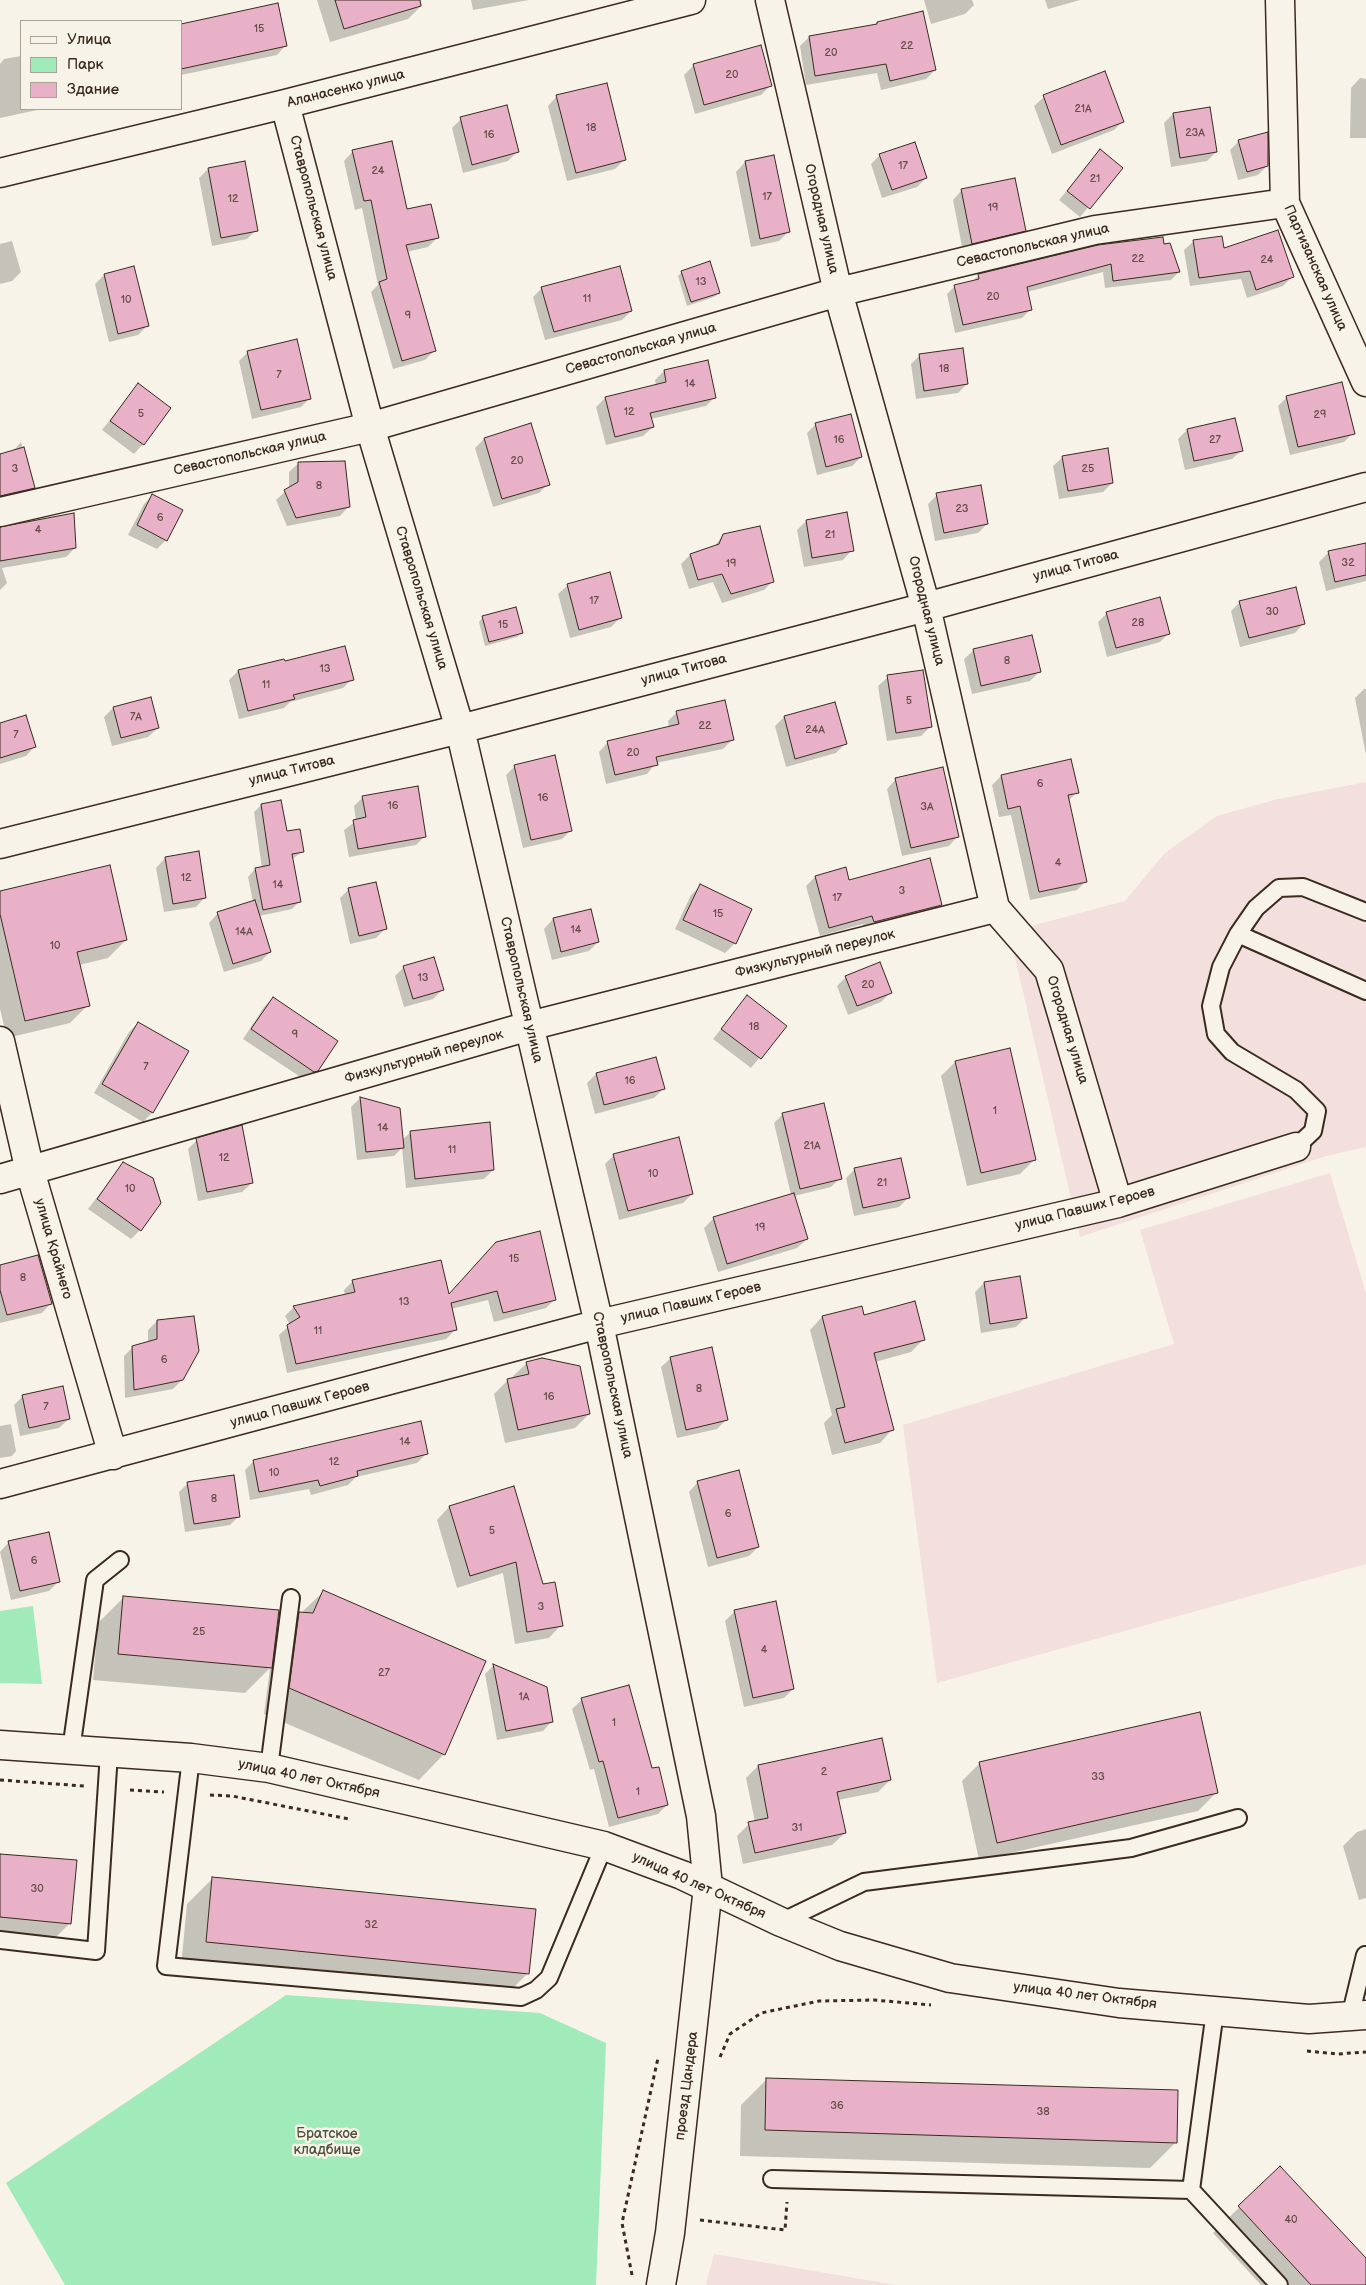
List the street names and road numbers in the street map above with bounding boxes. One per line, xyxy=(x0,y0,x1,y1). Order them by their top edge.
street label: Аланасенко улица xyxy=(285,66,407,112)
street label: Ставропольская улица xyxy=(286,134,340,282)
street label: Огородная улица xyxy=(800,162,842,276)
street label: Партизанская улица xyxy=(1280,202,1350,334)
street label: Севастопольская улица xyxy=(955,220,1111,272)
street label: Севастопольская улица xyxy=(564,319,718,379)
street label: Севастопольская улица xyxy=(172,428,328,480)
street label: Ставропольская улица xyxy=(391,524,451,672)
street label: улица Титова xyxy=(1032,547,1120,585)
street label: Огородная улица xyxy=(904,554,948,668)
street label: улица Титова xyxy=(640,651,728,689)
street label: улица Титова xyxy=(247,752,337,790)
street label: Ставропольская улица xyxy=(496,915,546,1065)
street label: Физкультурный переулок xyxy=(733,926,897,982)
street label: Огородная улица xyxy=(1043,974,1091,1086)
street label: Физкультурный переулок xyxy=(343,1026,505,1088)
street label: улица Павших Героев xyxy=(1014,1184,1156,1234)
street label: улица Крайнего xyxy=(31,1197,75,1301)
street label: улица Павших Героев xyxy=(619,1279,763,1327)
street label: Ставропольская улица xyxy=(588,1310,636,1460)
street label: улица Павших Героев xyxy=(229,1378,371,1432)
street label: улица 40 лет Октября xyxy=(237,1756,381,1802)
street label: улица 40 лет Октября xyxy=(630,1849,768,1923)
street label: улица 40 лет Октября xyxy=(1012,1979,1158,2013)
street label: проезд Цандера xyxy=(672,2031,702,2141)

